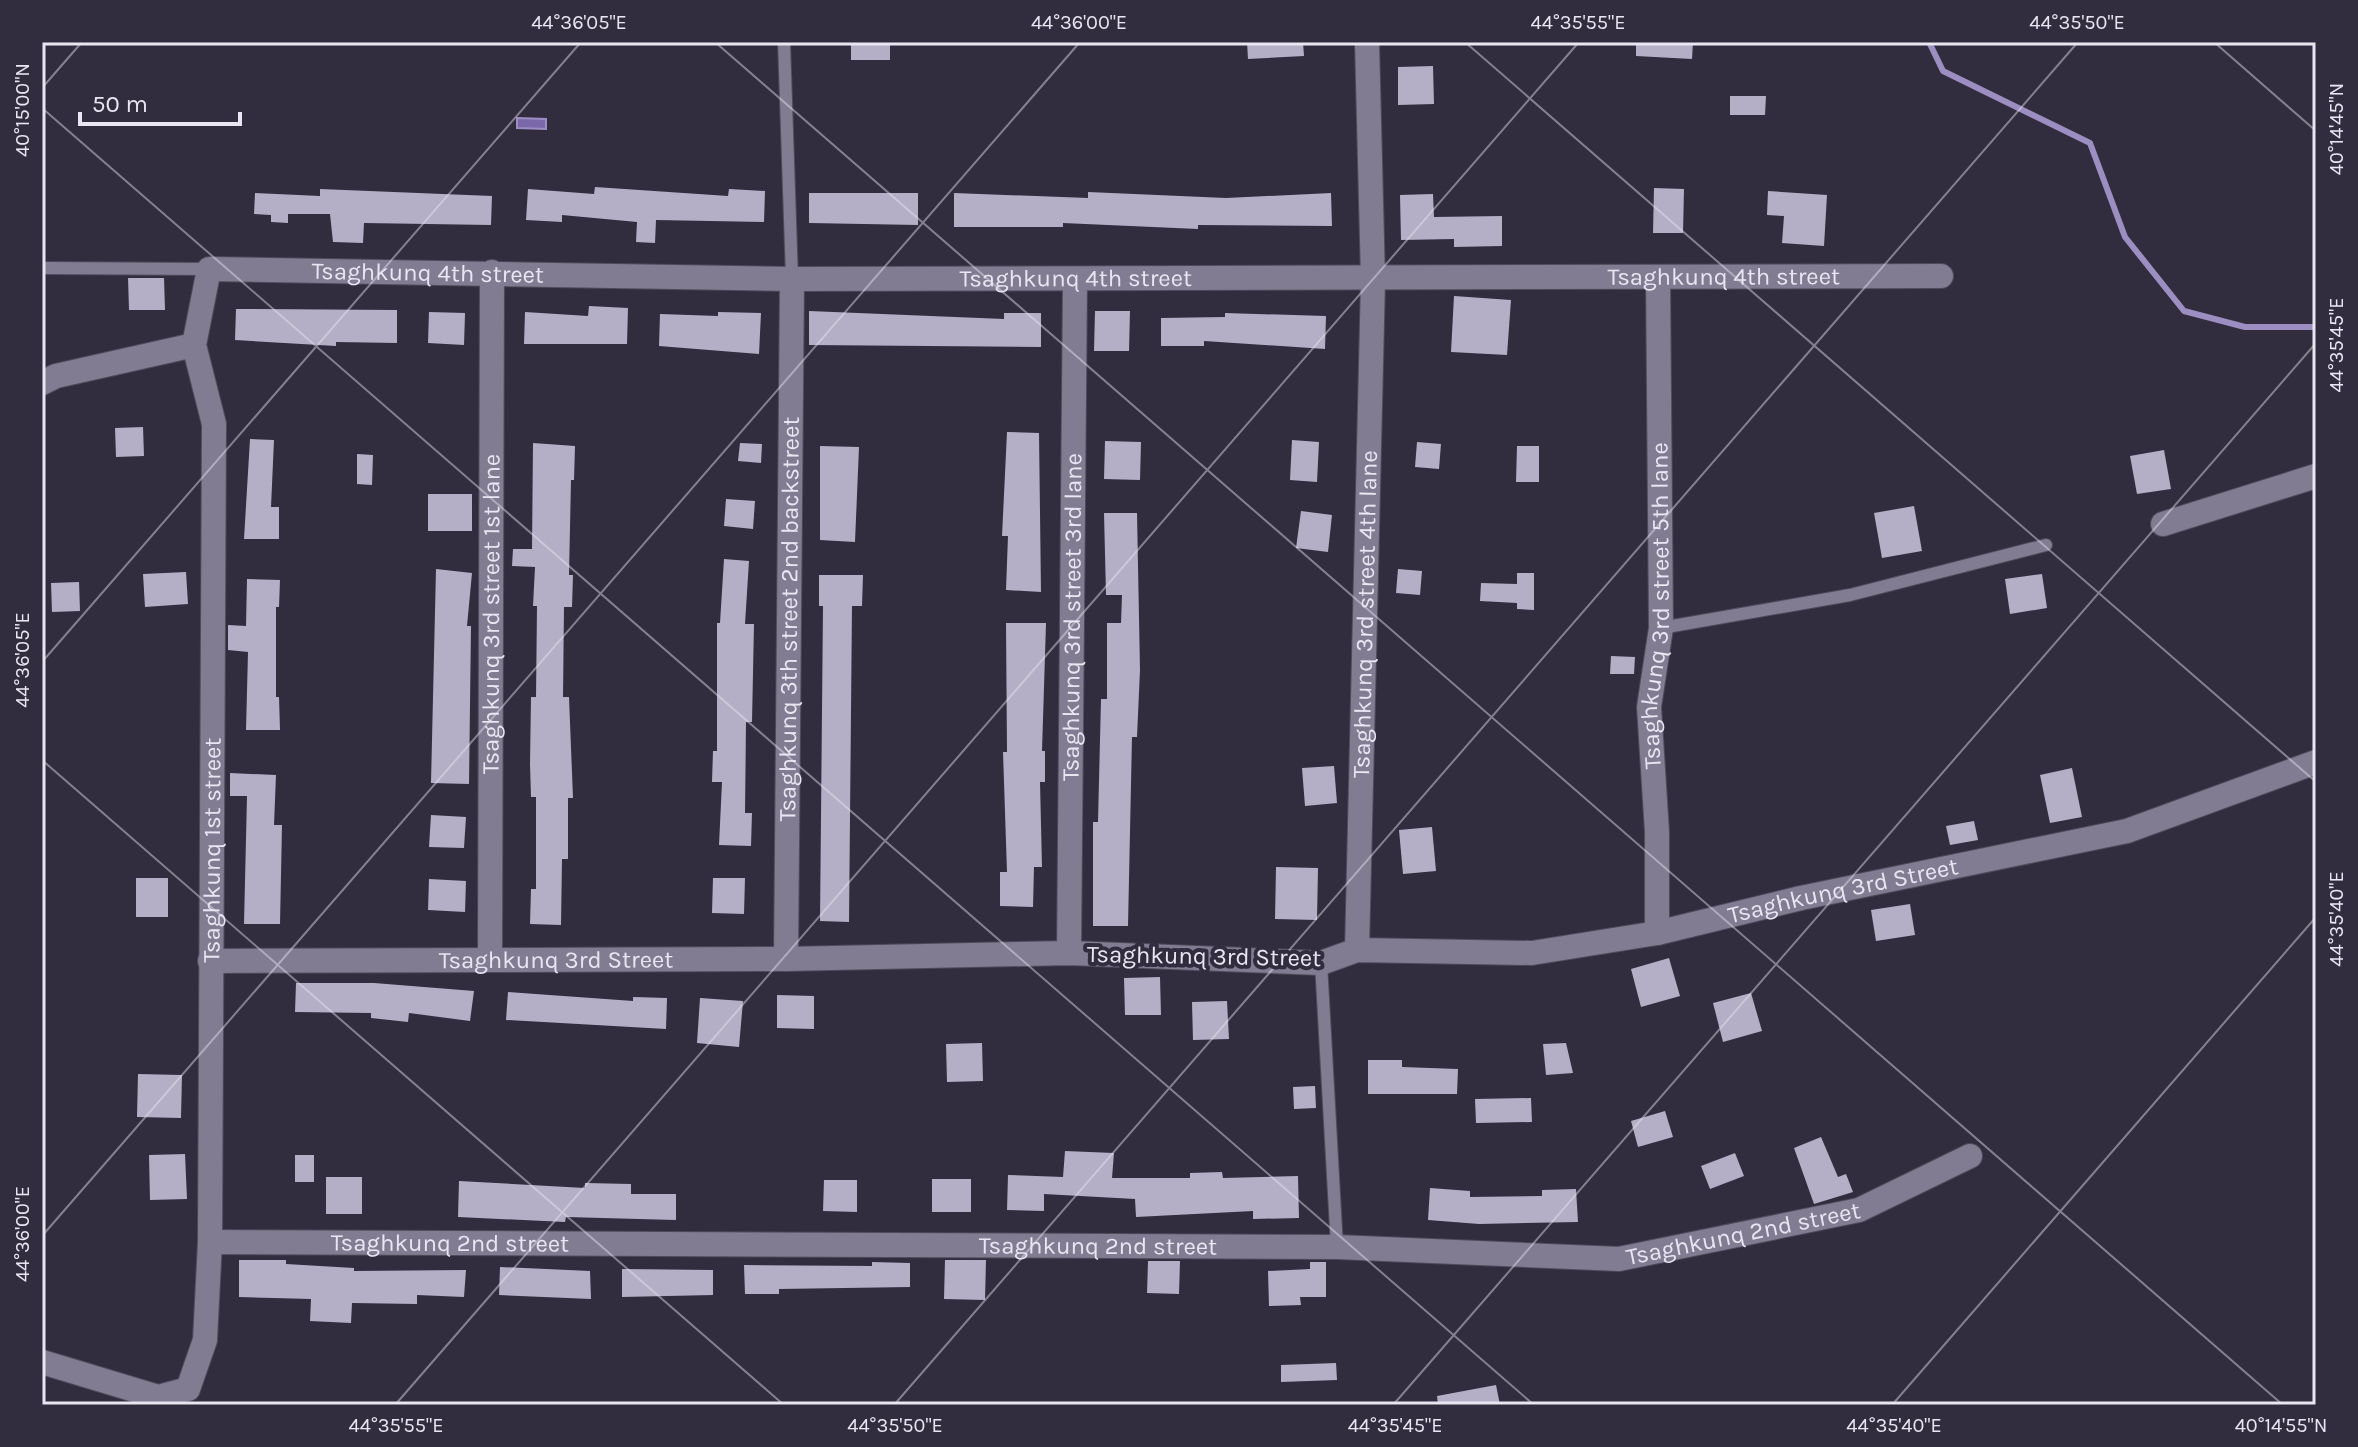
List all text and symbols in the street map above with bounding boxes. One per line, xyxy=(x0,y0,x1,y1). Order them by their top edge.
text: 44°36'05"E xyxy=(531,11,627,34)
text: 44°36'00"E xyxy=(1031,11,1127,34)
text: 44°35'55"E xyxy=(1531,11,1625,34)
text: 44°35'50"E xyxy=(2029,11,2125,34)
text: 40°15'00"N xyxy=(11,63,34,157)
scale bar xyxy=(80,76,240,126)
text: 40°14'45"N xyxy=(2325,83,2348,175)
text: 50 m xyxy=(92,90,148,118)
street label: Tsaghkunq 4th street xyxy=(311,257,544,289)
street label: Tsaghkunq 4th street xyxy=(1607,262,1840,291)
street label: Tsaghkunq 4th street xyxy=(959,264,1192,293)
text: 44°35'45"E xyxy=(2325,298,2348,392)
street label: Tsaghkunq 3th street 2nd backstreet xyxy=(773,417,805,822)
street label: Tsaghkunq 3rd street 5th lane xyxy=(1635,442,1675,770)
street label: Tsaghkunq 3rd street 4th lane xyxy=(1347,450,1383,778)
street label: Tsaghkunq 3rd street 3rd lane xyxy=(1057,453,1087,781)
street label: Tsaghkunq 3rd street 1st lane xyxy=(477,454,505,774)
text: 44°36'05"E xyxy=(11,612,34,708)
street label: Tsaghkunq 1st street xyxy=(197,738,226,963)
street label: Tsaghkunq 3rd Street xyxy=(1725,852,1960,929)
text: 44°35'40"E xyxy=(2325,871,2348,967)
street label: Tsaghkunq 3rd Street xyxy=(1087,940,1321,972)
street label: Tsaghkunq 3rd Street xyxy=(439,945,673,974)
text: 44°36'00"E xyxy=(11,1186,34,1282)
street label: Tsaghkunq 2nd street xyxy=(1624,1196,1863,1271)
street label: Tsaghkunq 2nd street xyxy=(331,1229,569,1258)
street label: Tsaghkunq 2nd street xyxy=(979,1231,1217,1260)
text: 44°35'55"E xyxy=(349,1414,443,1437)
text: 44°35'50"E xyxy=(847,1414,943,1437)
text: 44°35'45"E xyxy=(1348,1414,1442,1437)
text: 44°35'40"E xyxy=(1846,1414,1942,1437)
text: 40°14'55"N xyxy=(2235,1414,2327,1437)

